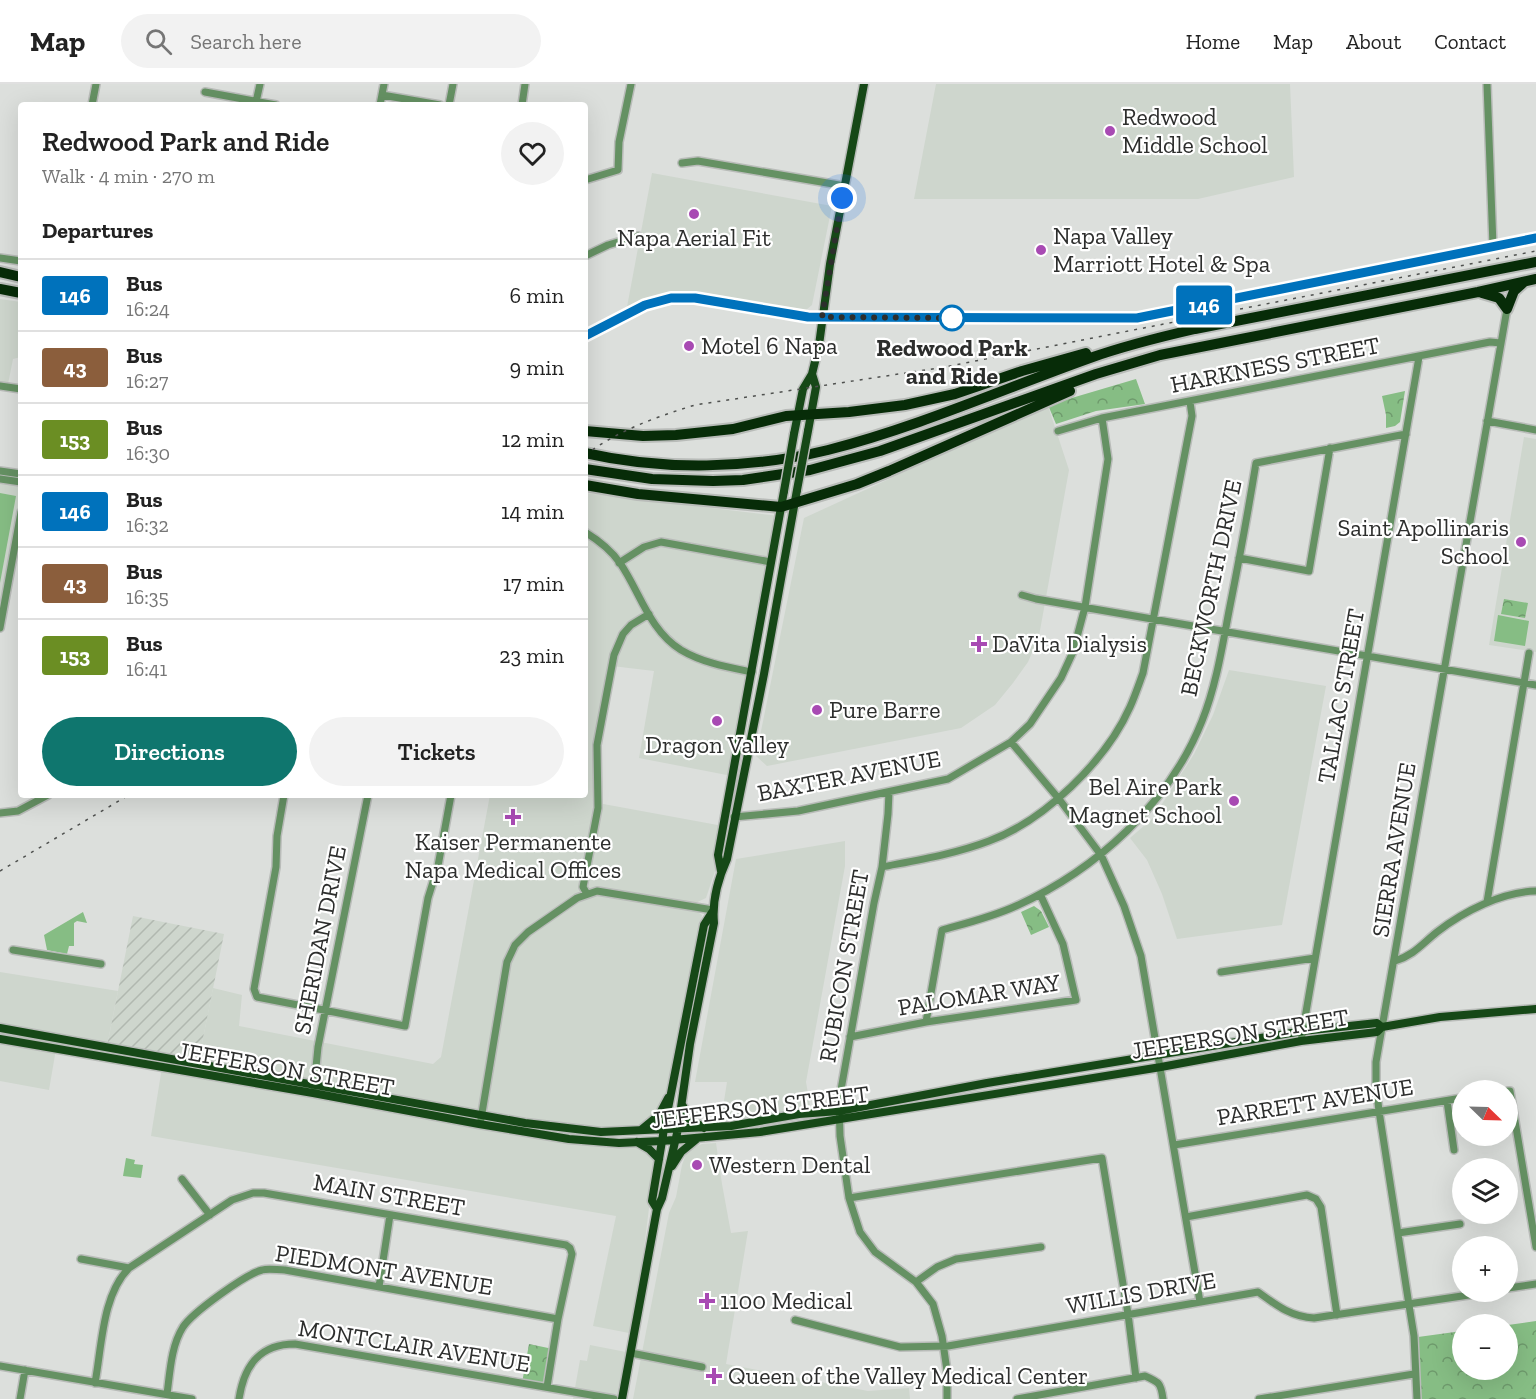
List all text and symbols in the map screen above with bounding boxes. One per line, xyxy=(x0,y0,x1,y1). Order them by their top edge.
search box xyxy=(121,14,541,68)
text: Map xyxy=(30,25,85,58)
icon: search xyxy=(142,25,175,58)
text: Search here xyxy=(190,28,302,55)
text: Home xyxy=(1186,29,1240,54)
text: Map xyxy=(1273,29,1313,54)
text: About xyxy=(1346,29,1401,54)
text: Contact xyxy=(1434,29,1506,54)
place label: Redwood Middle School xyxy=(1122,102,1268,159)
button: heart xyxy=(501,122,564,185)
marker: Redwood Middle School xyxy=(1103,124,1117,138)
text: Redwood Park and Ride xyxy=(42,125,329,158)
text: Walk · 4 min · 270 m xyxy=(42,164,215,188)
your location xyxy=(827,183,857,213)
marker: Napa Aerial Fit xyxy=(687,207,701,221)
text: Departures xyxy=(42,217,153,244)
place label: Napa Valley Marriott Hotel & Spa xyxy=(1053,221,1271,278)
place label: Napa Aerial Fit xyxy=(617,223,771,252)
marker: Napa Valley Marriott Hotel & Spa xyxy=(1034,243,1048,257)
text: Bus xyxy=(126,270,163,297)
text: 6 min xyxy=(510,282,564,309)
text: 146 xyxy=(59,283,91,308)
line badge: 146 xyxy=(1170,286,1238,324)
text: 146 xyxy=(1188,293,1220,318)
text: 16:24 xyxy=(126,297,170,321)
marker: Redwood Park and Ride xyxy=(939,305,965,331)
street label: HARKNESS STREET xyxy=(1168,330,1382,399)
place label: Motel 6 Napa xyxy=(701,331,838,360)
place label: Redwood Park and Ride xyxy=(876,333,1028,390)
marker: Motel 6 Napa xyxy=(682,339,696,353)
text: Bus xyxy=(126,342,163,369)
text: 9 min xyxy=(510,354,564,381)
text: 43 xyxy=(63,355,87,380)
text: 16:27 xyxy=(126,369,169,393)
text: Bus xyxy=(126,414,163,441)
text: 12 min xyxy=(501,426,564,453)
text: 153 xyxy=(60,427,90,452)
text: 16:30 xyxy=(126,441,170,465)
street label: BECKWORTH DRIVE xyxy=(1173,477,1248,699)
text: Bus xyxy=(126,486,163,513)
text: 14 min xyxy=(501,498,564,525)
text: 146 xyxy=(59,499,91,524)
text: 16:32 xyxy=(126,513,169,537)
place label: Saint Apollinaris School xyxy=(1337,513,1509,570)
marker: Saint Apollinaris School xyxy=(1514,535,1528,549)
text: Bus xyxy=(126,558,163,585)
text: 17 min xyxy=(503,570,564,597)
text: 43 xyxy=(63,571,87,596)
text: 16:35 xyxy=(126,585,169,609)
street label: TALLAC STREET xyxy=(1311,606,1370,785)
place label: DaVita Dialysis xyxy=(992,629,1147,658)
text: Bus xyxy=(126,630,163,657)
marker: DaVita Dialysis xyxy=(970,635,988,653)
text: 23 min xyxy=(499,642,564,669)
text: 153 xyxy=(60,643,90,668)
text: 16:41 xyxy=(126,657,167,681)
place label: Pure Barre xyxy=(829,695,941,724)
marker: Pure Barre xyxy=(810,703,824,717)
marker: Dragon Valley xyxy=(710,714,724,728)
button: Directions xyxy=(42,717,297,786)
button: Tickets xyxy=(309,717,564,786)
place label: Dragon Valley xyxy=(645,730,790,759)
street label: BAXTER AVENUE xyxy=(755,744,943,807)
street label: SIERRA AVENUE xyxy=(1365,761,1422,939)
place label: Bel Aire Park Magnet School xyxy=(1069,772,1223,829)
marker: Bel Aire Park Magnet School xyxy=(1227,794,1241,808)
marker: Kaiser Permanente Napa Medical Offices xyxy=(504,808,522,826)
place label: Kaiser Permanente Napa Medical Offices xyxy=(405,827,621,884)
street label: SHERIDAN DRIVE xyxy=(287,843,352,1037)
street label: RUBICON STREET xyxy=(812,867,875,1065)
street label: PALOMAR WAY xyxy=(896,967,1062,1022)
street label: JEFFERSON STREET xyxy=(1129,1002,1351,1065)
street label: JEFFERSON STREET xyxy=(175,1035,397,1102)
street label: PARRETT AVENUE xyxy=(1215,1072,1415,1131)
street label: JEFFERSON STREET xyxy=(649,1079,871,1134)
north arrow xyxy=(1452,1080,1518,1146)
map controls xyxy=(1452,1080,1518,1380)
place label: Western Dental xyxy=(709,1150,870,1179)
marker: Western Dental xyxy=(690,1158,704,1172)
button: layers xyxy=(1452,1158,1518,1224)
street label: MAIN STREET xyxy=(311,1167,467,1222)
button: + xyxy=(1452,1236,1518,1302)
street label: PIEDMONT AVENUE xyxy=(273,1238,495,1301)
street label: WILLIS DRIVE xyxy=(1064,1265,1218,1320)
place label: 1100 Medical xyxy=(720,1286,852,1315)
marker: 1100 Medical xyxy=(698,1292,716,1310)
street label: MONTCLAIR AVENUE xyxy=(296,1313,532,1378)
button: − xyxy=(1452,1314,1518,1380)
place label: Queen of the Valley Medical Center xyxy=(728,1361,1088,1390)
marker: Queen of the Valley Medical Center xyxy=(705,1367,723,1385)

